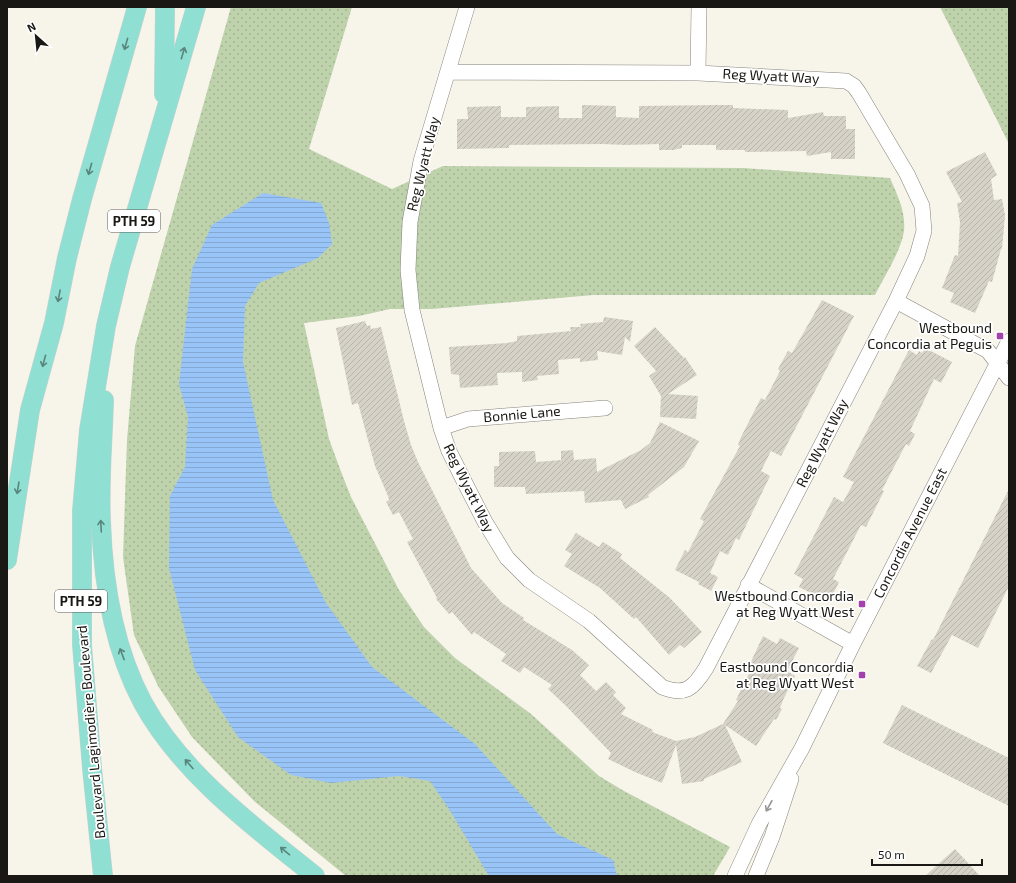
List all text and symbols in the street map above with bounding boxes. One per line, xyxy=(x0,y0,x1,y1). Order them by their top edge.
north arrow xyxy=(16,16,56,56)
text: N xyxy=(25,19,38,34)
one-way arrow xyxy=(122,38,129,51)
one-way arrow xyxy=(180,47,187,60)
street label: Reg Wyatt Way xyxy=(722,64,820,87)
street label: Reg Wyatt Way xyxy=(403,114,443,213)
one-way arrow xyxy=(86,163,94,176)
road number: PTH 59 xyxy=(108,210,160,232)
one-way arrow xyxy=(55,289,63,302)
place label: Westbound Concordia at Peguis xyxy=(867,319,992,352)
marker: Westbound Concordia at Peguis xyxy=(995,331,1005,341)
one-way arrow xyxy=(40,354,47,367)
street label: Reg Wyatt Way xyxy=(792,395,851,490)
street label: Bonnie Lane xyxy=(483,402,561,425)
street label: Reg Wyatt Way xyxy=(441,440,499,536)
street label: Concordia Avenue East xyxy=(869,465,950,601)
one-way arrow xyxy=(14,481,22,494)
one-way arrow xyxy=(97,520,104,533)
place label: Westbound Concordia at Reg Wyatt West xyxy=(714,587,854,620)
road number: PTH 59 xyxy=(55,590,107,612)
marker: Westbound Concordia at Reg Wyatt West xyxy=(857,599,867,609)
street label: Boulevard Lagimodière Boulevard xyxy=(73,625,108,839)
one-way arrow xyxy=(118,648,126,660)
place label: Eastbound Concordia at Reg Wyatt West xyxy=(719,658,854,691)
marker: Eastbound Concordia at Reg Wyatt West xyxy=(857,670,867,680)
one-way arrow xyxy=(184,759,193,769)
one-way arrow xyxy=(764,800,772,812)
scale bar xyxy=(872,841,982,867)
one-way arrow xyxy=(279,847,290,856)
text: 50 m xyxy=(878,847,905,861)

